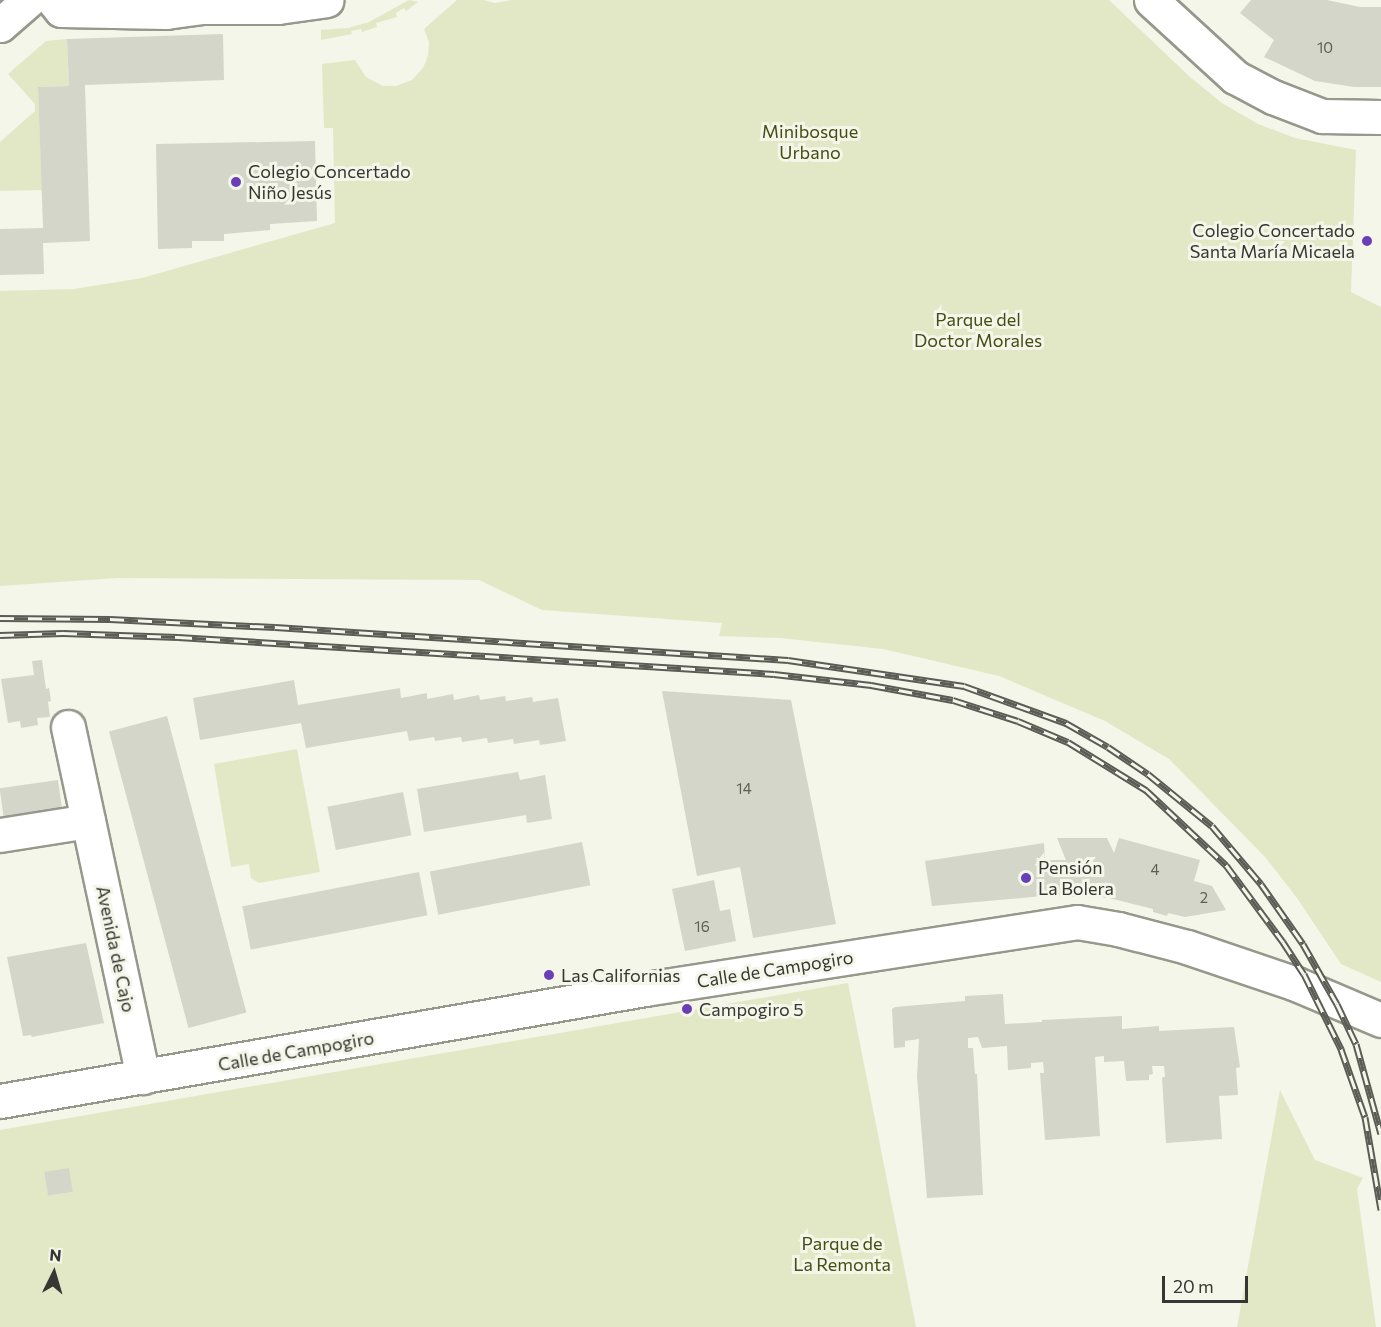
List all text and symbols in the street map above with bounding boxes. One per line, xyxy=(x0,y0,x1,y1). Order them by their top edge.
house number: 10 xyxy=(1317,39,1333,57)
park label: Minibosque Urbano xyxy=(762,121,858,164)
place label: Colegio Concertado Niño Jesús xyxy=(248,161,411,204)
marker: Colegio Concertado Niño Jesús xyxy=(229,175,243,189)
place label: Colegio Concertado Santa María Micaela xyxy=(1190,220,1355,262)
marker: Colegio Concertado Santa María Micaela xyxy=(1360,234,1374,248)
park label: Parque del Doctor Morales xyxy=(914,309,1042,352)
house number: 14 xyxy=(736,780,752,798)
place label: Pensión La Bolera xyxy=(1038,857,1114,900)
house number: 4 xyxy=(1151,861,1159,879)
marker: Pensión La Bolera xyxy=(1019,871,1033,885)
street label: Avenida de Cajo xyxy=(92,884,140,1014)
house number: 2 xyxy=(1200,889,1208,907)
house number: 16 xyxy=(694,918,710,936)
street label: Calle de Campogiro xyxy=(695,946,855,992)
place label: Las Californias xyxy=(561,964,680,986)
marker: Las Californias xyxy=(542,968,556,982)
place label: Campogiro 5 xyxy=(699,998,804,1020)
marker: Campogiro 5 xyxy=(680,1002,694,1016)
street label: Calle de Campogiro xyxy=(216,1027,376,1075)
park label: Parque de La Remonta xyxy=(793,1233,891,1276)
north arrow xyxy=(24,1243,84,1303)
text: N xyxy=(49,1245,62,1265)
scale bar xyxy=(1165,1264,1250,1302)
text: 20 m xyxy=(1173,1275,1214,1297)

